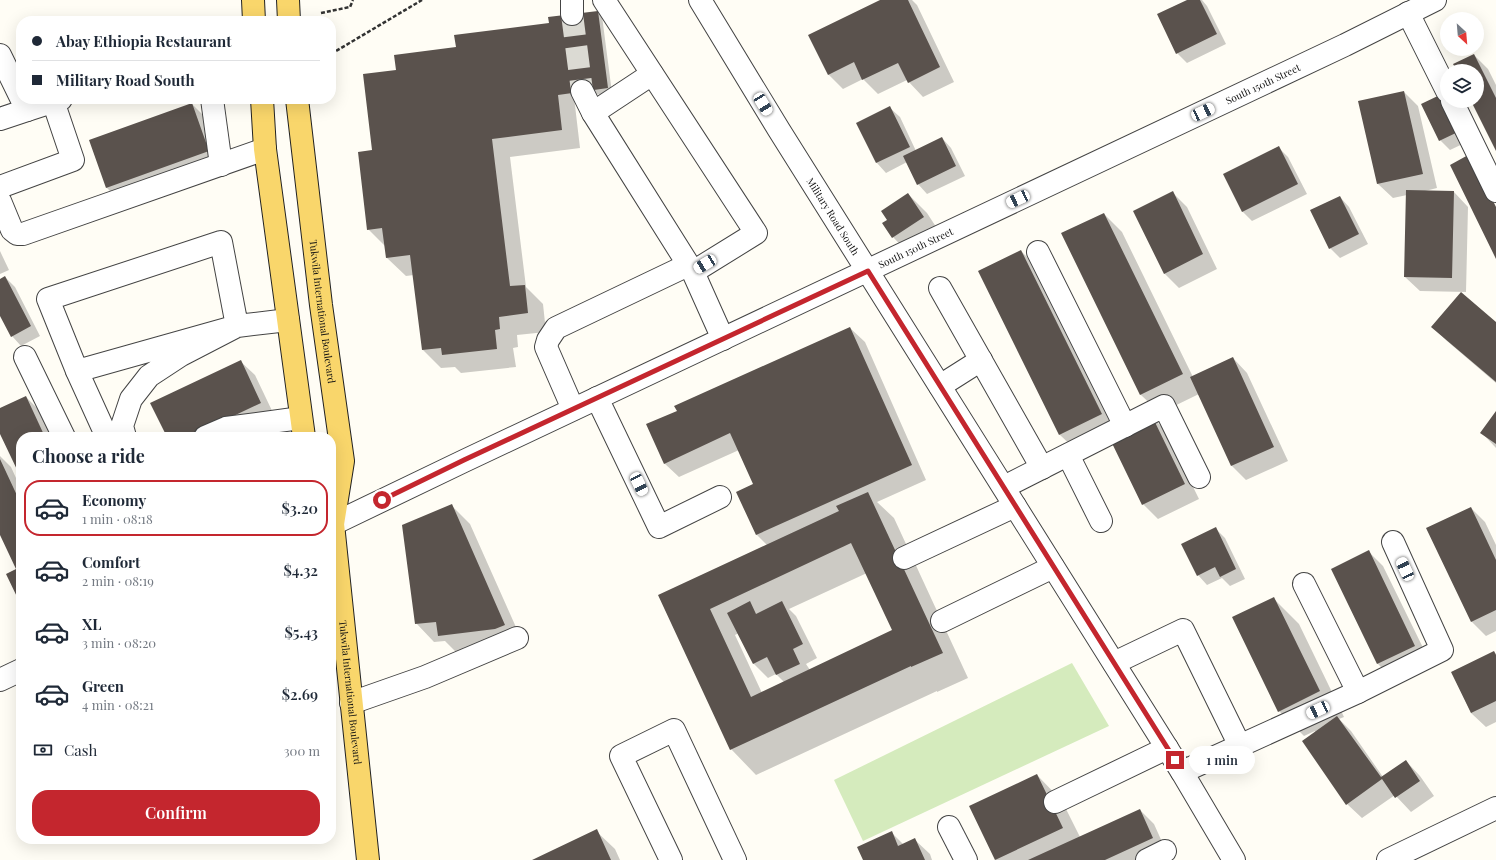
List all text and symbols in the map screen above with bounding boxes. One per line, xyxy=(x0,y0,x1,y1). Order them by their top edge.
north arrow xyxy=(1440,12,1484,56)
map controls xyxy=(1440,12,1484,108)
text: Abay Ethiopia Restaurant xyxy=(56,31,232,51)
street label: South 150th Street xyxy=(1223,60,1303,107)
button: layers xyxy=(1440,64,1484,108)
text: Military Road South xyxy=(56,70,195,90)
car xyxy=(752,91,774,117)
car xyxy=(1190,101,1216,123)
street label: Military Road South xyxy=(804,175,863,258)
car xyxy=(1005,188,1031,210)
street label: South 150th Street xyxy=(876,224,956,271)
street label: Tukwila International Boulevard xyxy=(306,239,339,384)
car xyxy=(692,253,718,275)
text: Choose a ride xyxy=(32,444,145,468)
car xyxy=(628,471,650,497)
icon: car xyxy=(34,490,70,526)
text: Economy xyxy=(82,490,146,510)
route start xyxy=(373,491,391,509)
text: $3.20 xyxy=(282,498,318,518)
text: 1 min · 08:18 xyxy=(82,510,153,527)
icon: car xyxy=(34,552,70,588)
text: Comfort xyxy=(82,552,140,572)
car xyxy=(1394,556,1416,582)
text: $4.32 xyxy=(284,560,318,580)
text: 2 min · 08:19 xyxy=(82,572,154,589)
icon: car xyxy=(34,614,70,650)
text: XL xyxy=(82,614,102,634)
street label: Tukwila International Boulevard xyxy=(336,620,365,765)
text: $5.43 xyxy=(284,622,318,642)
text: 3 min · 08:20 xyxy=(82,634,156,651)
icon: car xyxy=(34,676,70,712)
text: Green xyxy=(82,676,124,696)
text: $2.69 xyxy=(282,684,318,704)
text: 4 min · 08:21 xyxy=(82,696,154,713)
car xyxy=(1305,699,1331,721)
icon: cash xyxy=(32,739,54,761)
text: Cash xyxy=(64,740,97,760)
text: 300 m xyxy=(284,742,320,759)
callout: 1 min xyxy=(1189,746,1255,774)
route end xyxy=(1166,751,1184,769)
text: 1 min xyxy=(1206,751,1238,768)
button: Confirm xyxy=(32,790,320,836)

